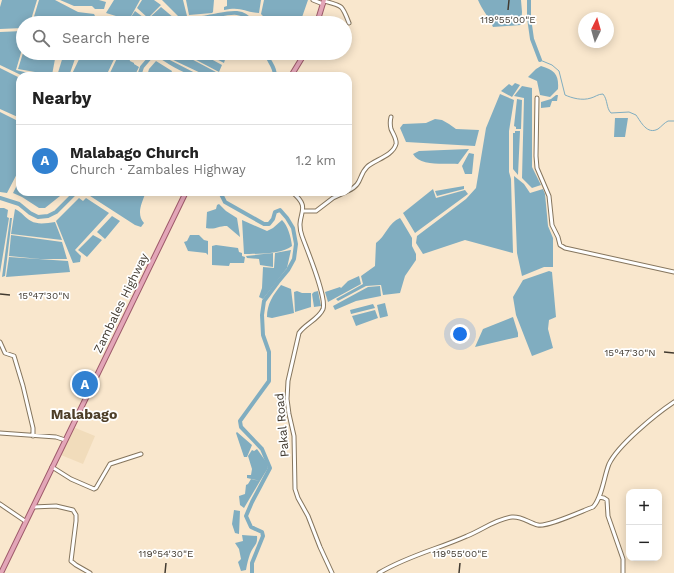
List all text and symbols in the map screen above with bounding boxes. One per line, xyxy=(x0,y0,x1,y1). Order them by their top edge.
north arrow xyxy=(578,12,614,48)
text: 119°55'00"E xyxy=(480,14,536,25)
search box xyxy=(16,16,352,60)
icon: search xyxy=(30,27,52,49)
text: Search here xyxy=(62,29,150,47)
text: Nearby xyxy=(32,88,91,108)
text: Malabago Church xyxy=(70,144,199,162)
text: A xyxy=(41,153,49,168)
text: 1.2 km xyxy=(296,153,336,168)
text: Church · Zambales Highway xyxy=(70,162,246,177)
street label: Zambales Highway xyxy=(91,250,152,355)
text: 15°47'30"N xyxy=(18,290,70,301)
your location xyxy=(450,324,470,344)
text: 15°47'30"N xyxy=(604,347,656,358)
pin: A xyxy=(72,369,98,399)
street label: Pakal Road xyxy=(272,392,292,458)
district label: Malabago xyxy=(51,406,117,422)
map controls xyxy=(626,489,662,561)
button: + xyxy=(626,489,662,525)
button: − xyxy=(626,525,662,561)
text: 119°54'30"E xyxy=(139,548,193,559)
text: 119°55'00"E xyxy=(432,548,488,559)

